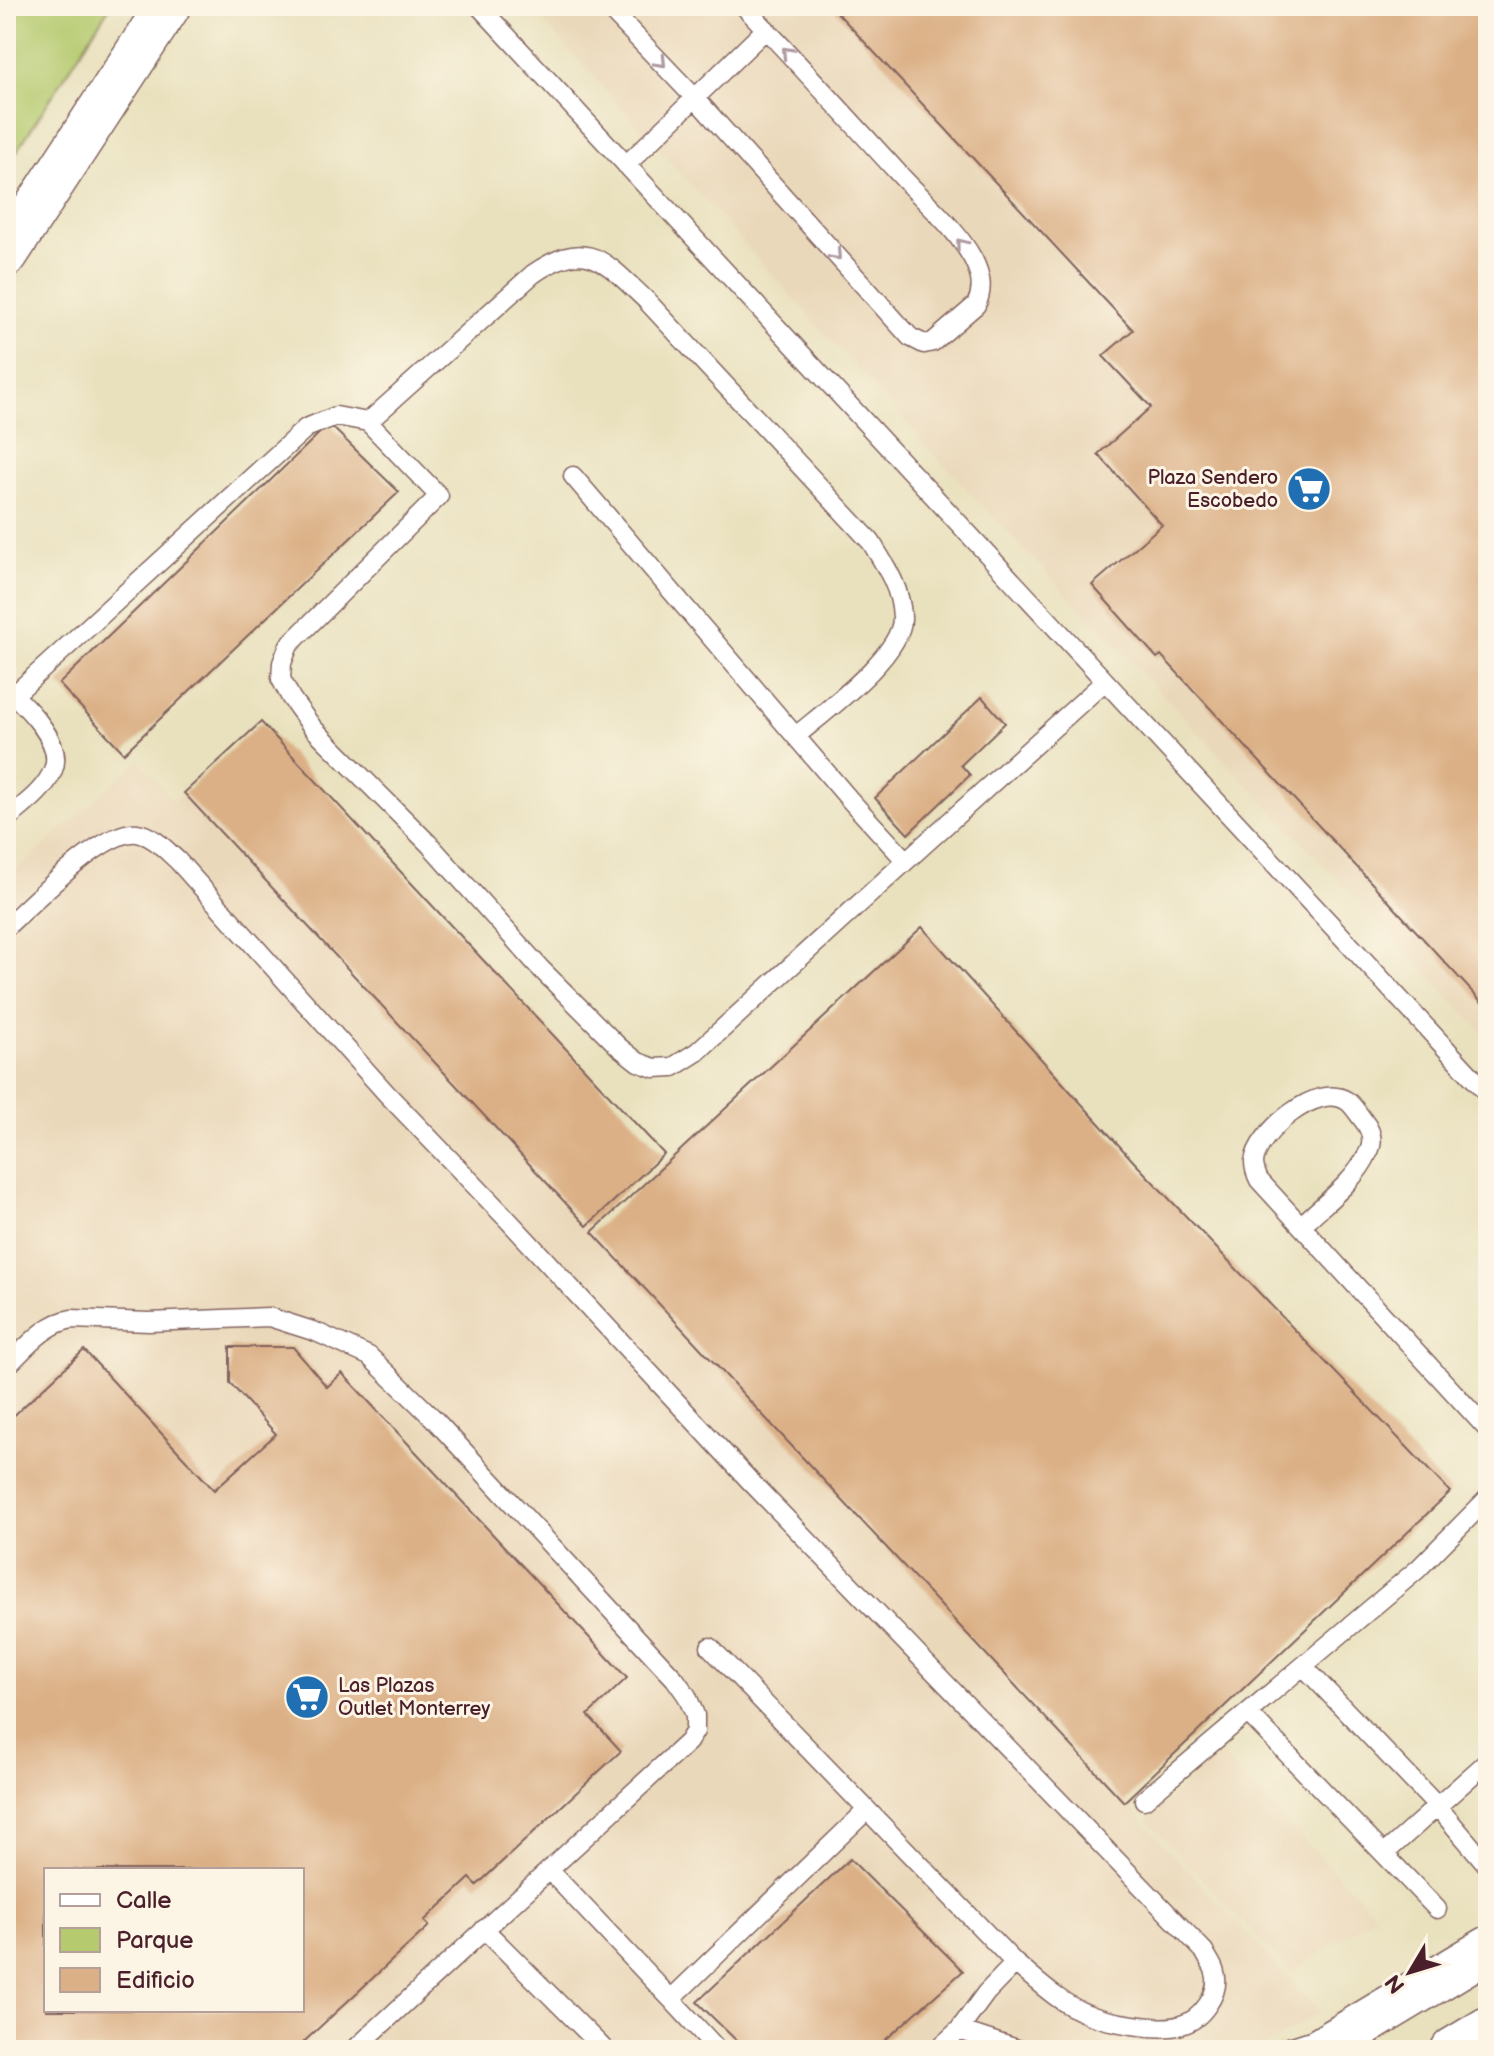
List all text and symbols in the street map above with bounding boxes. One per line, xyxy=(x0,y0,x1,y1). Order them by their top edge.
one-way arrow xyxy=(782,46,796,61)
one-way arrow xyxy=(652,53,666,68)
one-way arrow xyxy=(957,238,971,253)
one-way arrow xyxy=(826,246,841,260)
supermarket icon: Plaza Sendero Escobedo xyxy=(1285,465,1333,513)
place label: Plaza Sendero Escobedo xyxy=(1147,466,1278,513)
supermarket icon: Las Plazas Outlet Monterrey xyxy=(283,1673,331,1721)
place label: Las Plazas Outlet Monterrey xyxy=(338,1674,490,1721)
legend xyxy=(44,1868,304,2012)
text: Calle xyxy=(116,1886,171,1915)
text: Parque xyxy=(116,1926,194,1955)
north arrow xyxy=(1370,1932,1450,2012)
text: Edificio xyxy=(116,1966,195,1995)
text: N xyxy=(1380,1969,1411,1998)

